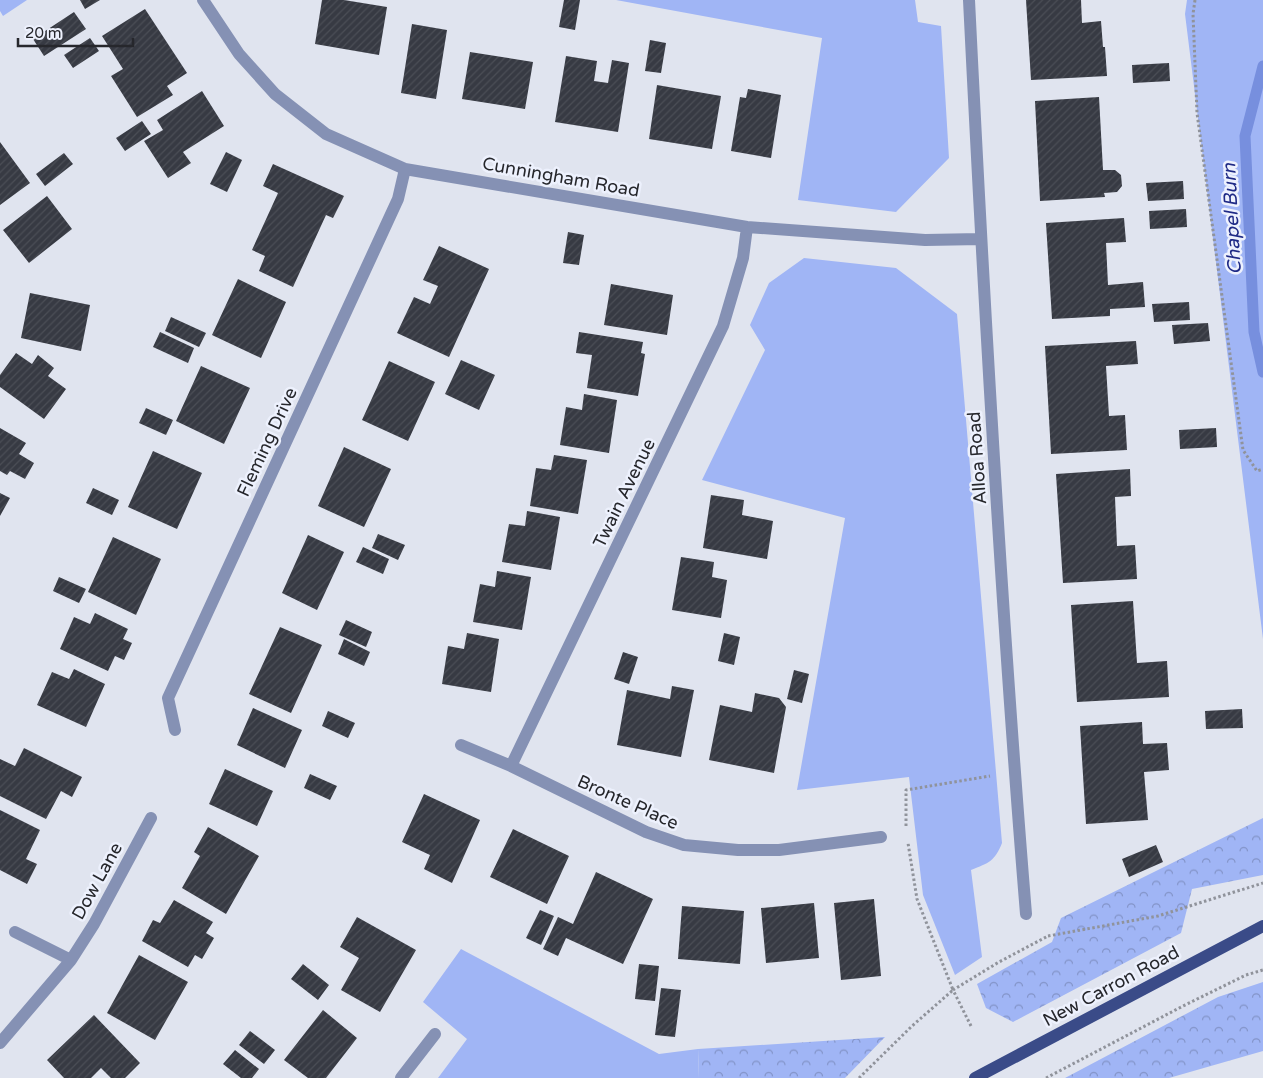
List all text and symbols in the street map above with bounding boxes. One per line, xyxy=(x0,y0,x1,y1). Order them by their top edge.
scale bar xyxy=(18,15,132,47)
text: 20 m xyxy=(25,24,62,42)
street label: Cunningham Road xyxy=(481,152,641,202)
water label: Chapel Burn xyxy=(1218,162,1246,275)
street label: Fleming Drive xyxy=(232,384,302,500)
street label: Alloa Road xyxy=(963,411,991,505)
street label: Twain Avenue xyxy=(588,435,660,551)
street label: Bronte Place xyxy=(574,770,682,834)
street label: Dow Lane xyxy=(67,839,127,923)
street label: New Carron Road xyxy=(1039,941,1183,1031)

